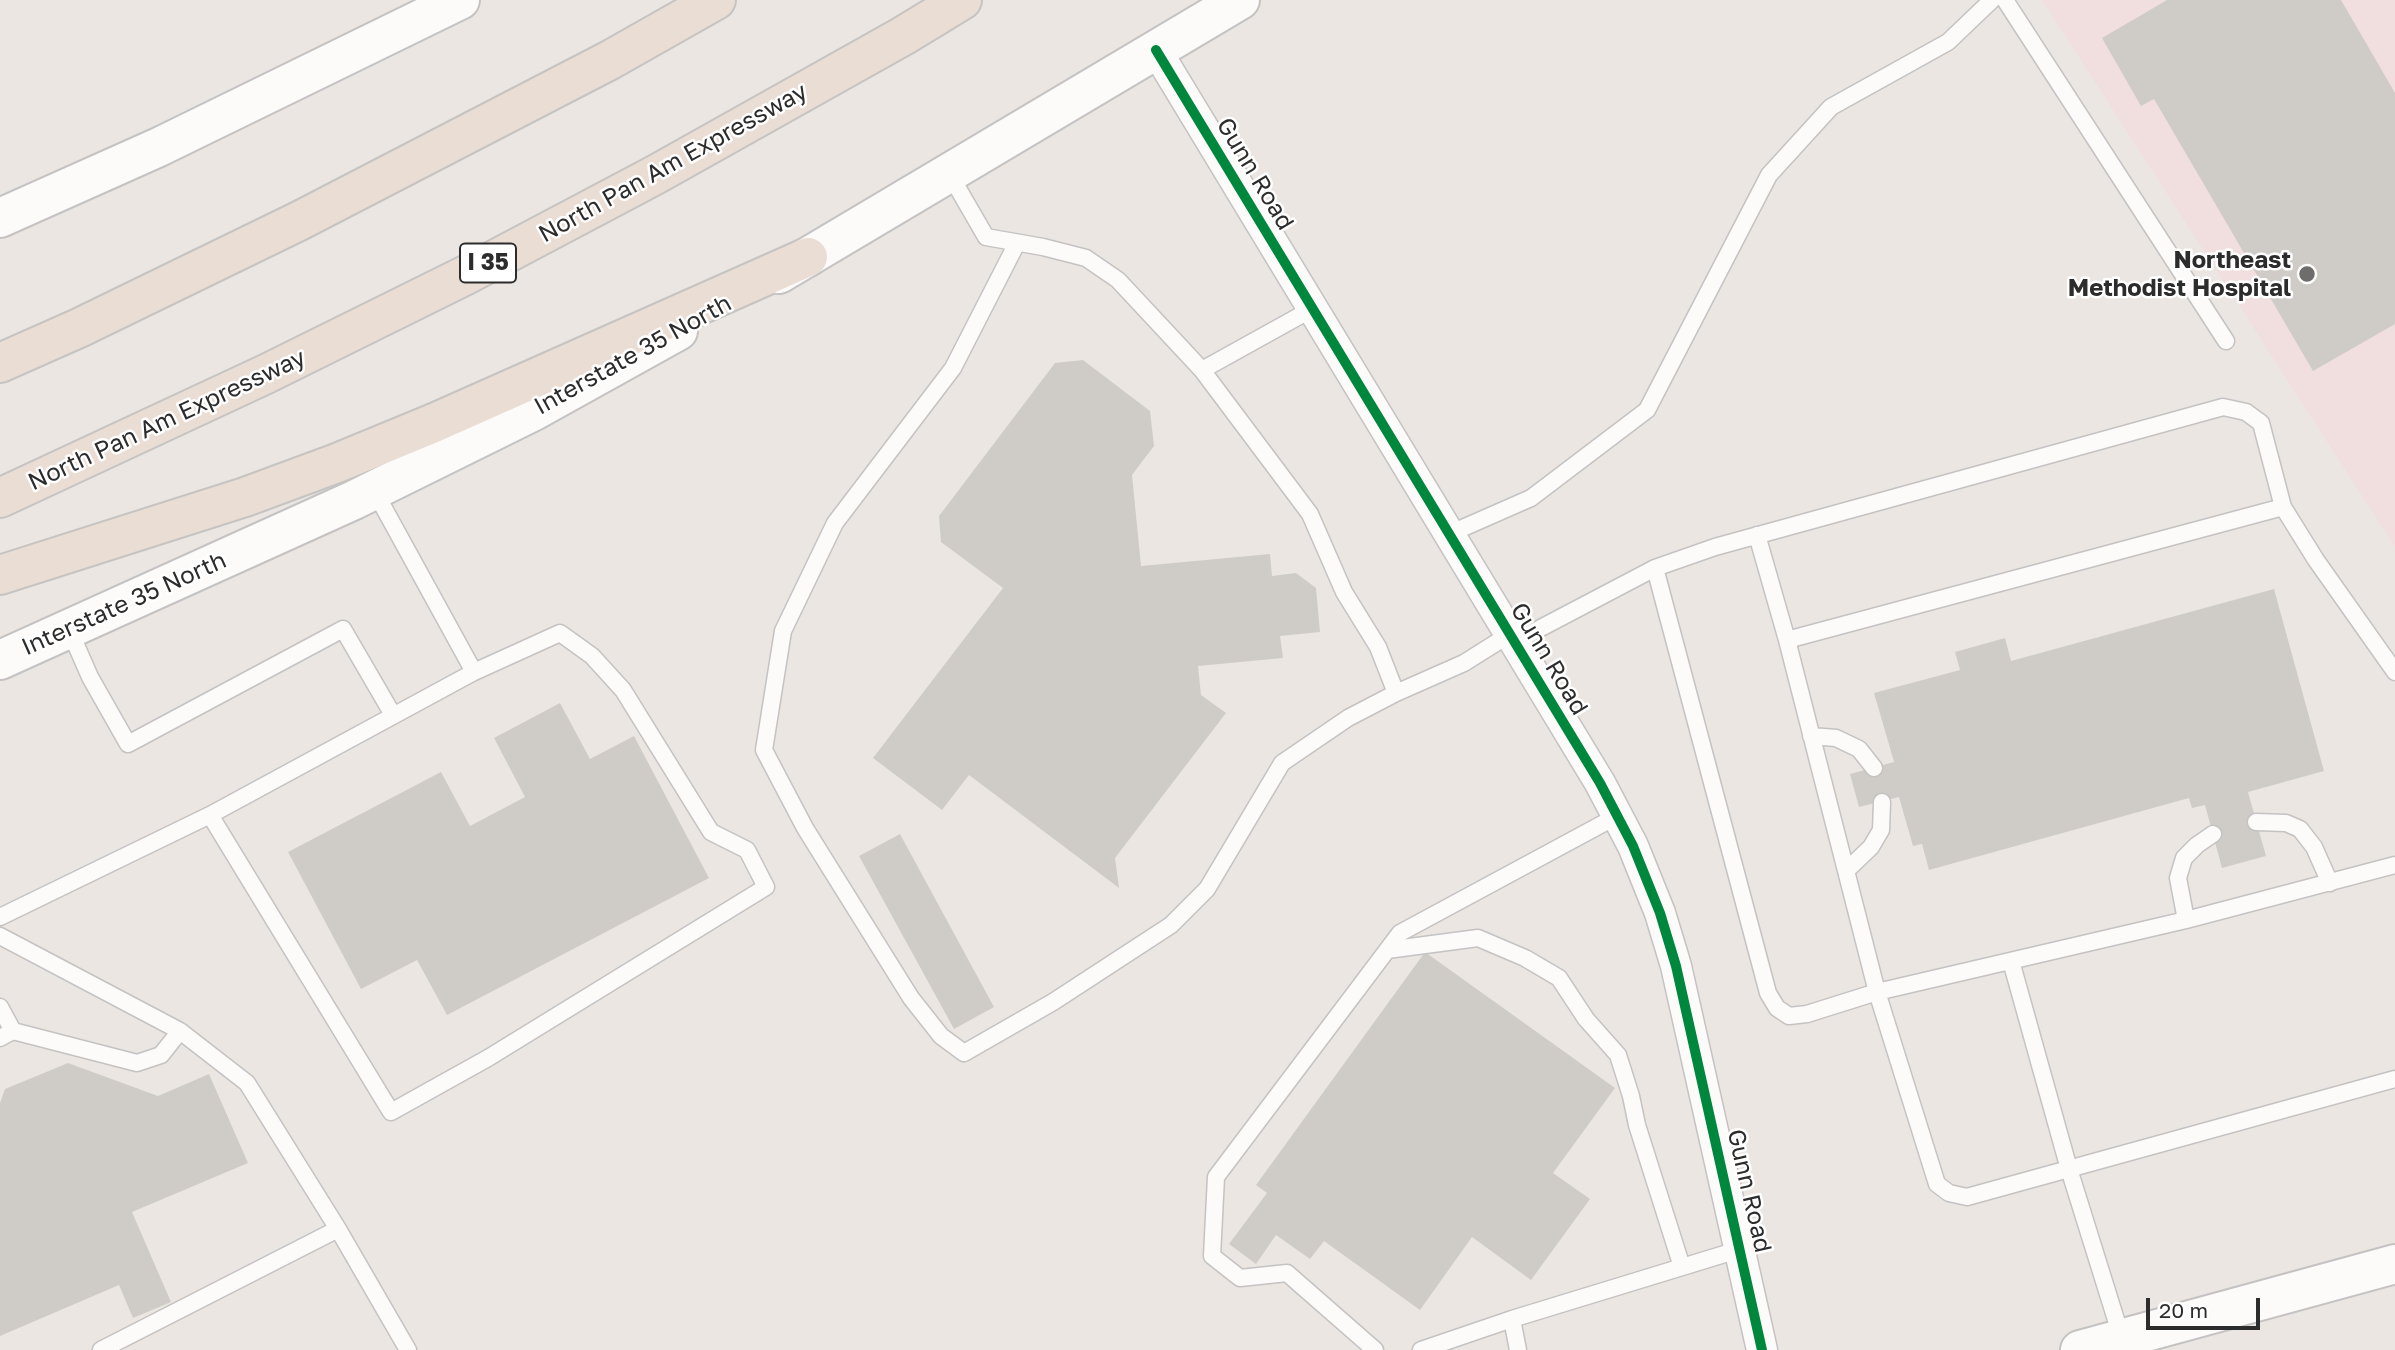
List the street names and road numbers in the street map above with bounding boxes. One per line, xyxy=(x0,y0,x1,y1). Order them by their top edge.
street label: North Pan Am Expressway xyxy=(534,77,812,249)
street label: Gunn Road xyxy=(1210,113,1300,235)
road number: I 35 xyxy=(460,244,516,282)
street label: Interstate 35 North xyxy=(529,289,737,421)
street label: North Pan Am Expressway xyxy=(24,343,310,497)
street label: Interstate 35 North xyxy=(17,546,231,662)
street label: Gunn Road xyxy=(1504,598,1594,720)
street label: Gunn Road xyxy=(1721,1126,1777,1256)

